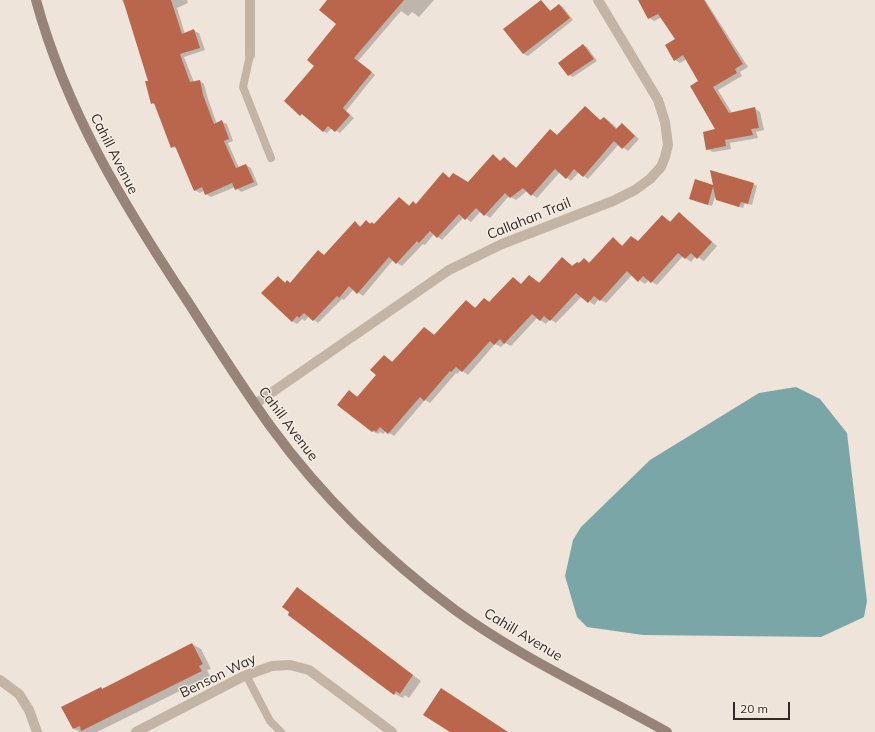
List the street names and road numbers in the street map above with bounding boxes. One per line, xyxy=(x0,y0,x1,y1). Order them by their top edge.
street label: Cahill Avenue xyxy=(86,111,142,197)
street label: Callahan Trail xyxy=(485,195,573,243)
street label: Cahill Avenue xyxy=(255,384,321,464)
street label: Cahill Avenue xyxy=(481,605,565,665)
street label: Benson Way xyxy=(177,650,259,702)

